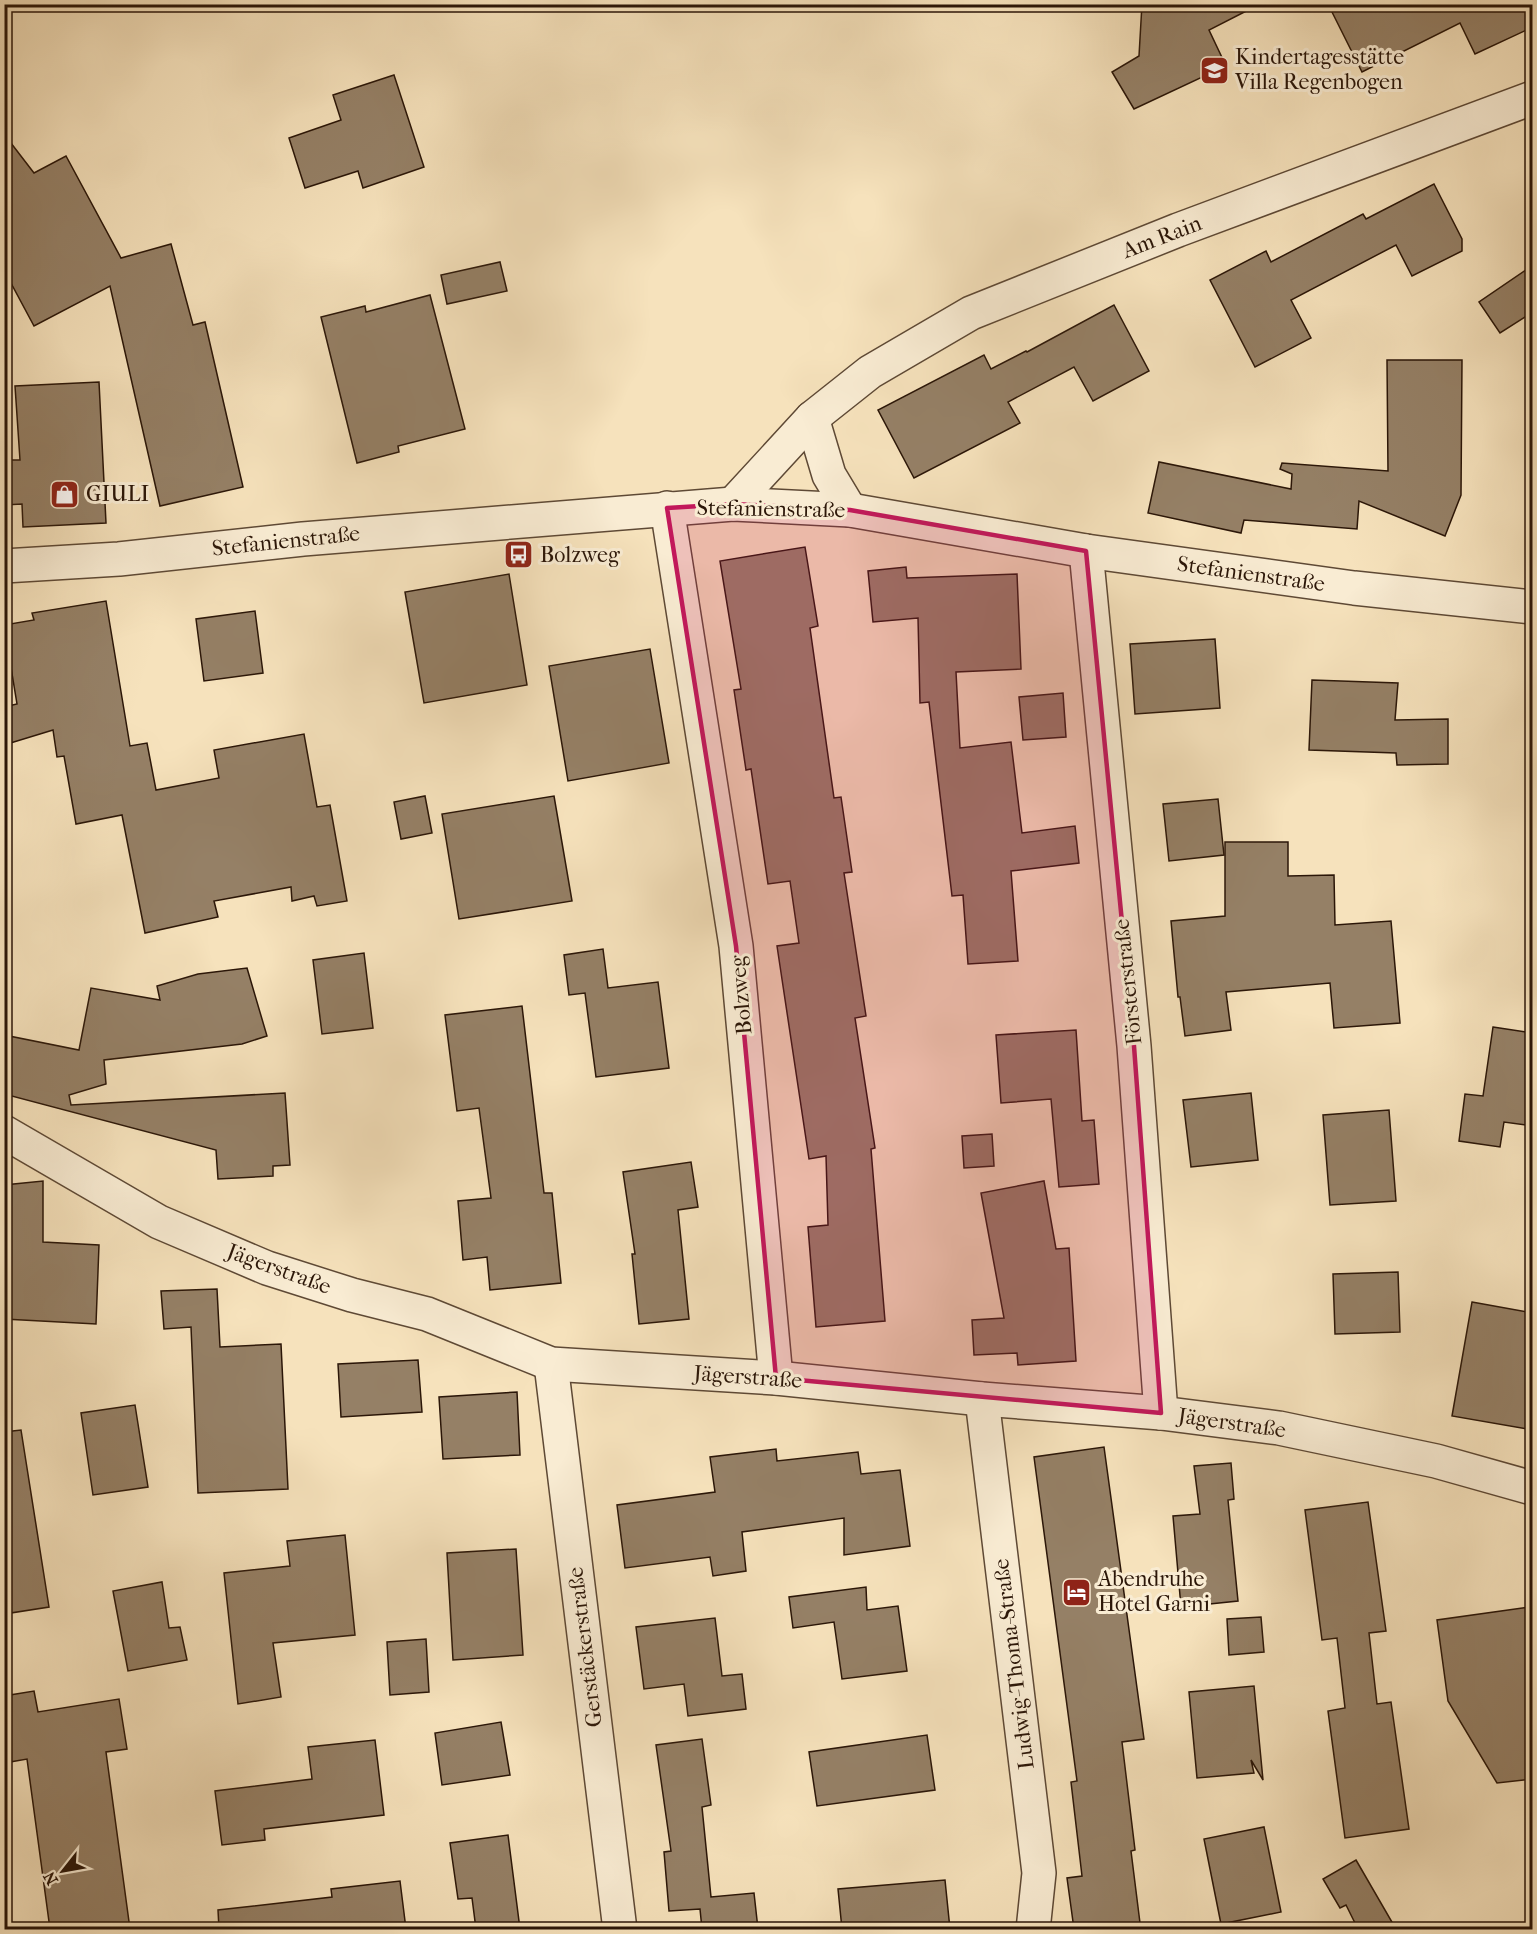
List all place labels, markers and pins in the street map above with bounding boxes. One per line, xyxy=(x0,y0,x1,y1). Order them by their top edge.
place label: Kindertagesstätte Villa Regenbogen xyxy=(1234,44,1404,95)
school or university icon: Kindertagesstätte Villa Regenbogen xyxy=(1198,54,1230,86)
shop icon: GIULI xyxy=(49,478,81,510)
place label: GIULI xyxy=(86,481,149,507)
bus stop icon: Bolzweg xyxy=(503,539,535,571)
place label: Bolzweg xyxy=(540,542,620,568)
place label: Abendruhe Hotel Garni xyxy=(1097,1566,1210,1617)
hotel icon: Abendruhe Hotel Garni xyxy=(1061,1576,1093,1608)

